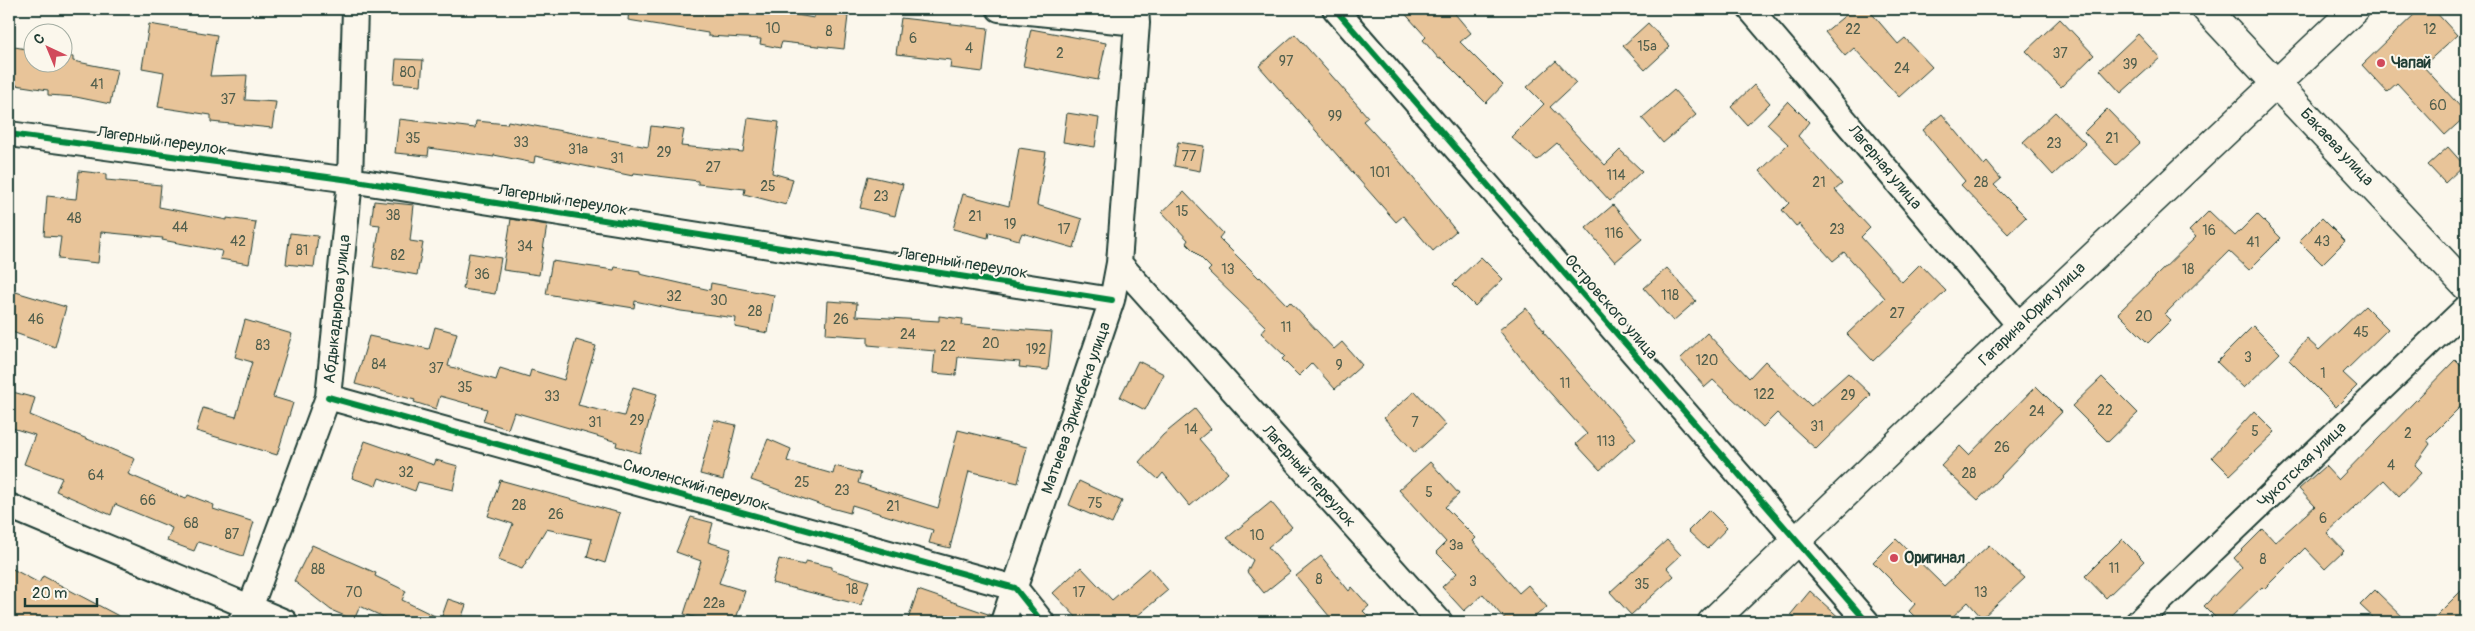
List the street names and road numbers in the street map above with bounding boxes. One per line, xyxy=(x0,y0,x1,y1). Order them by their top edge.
street label: Бакаева улица xyxy=(2296,104,2378,190)
street label: Лагерная улица xyxy=(1843,120,1926,213)
street label: Лагерный переулок xyxy=(95,122,228,160)
street label: Лагерный переулок xyxy=(496,180,629,220)
street label: Абдыкадырова улица xyxy=(319,233,355,385)
street label: Лагерный переулок xyxy=(896,243,1029,283)
street label: Островского улица xyxy=(1560,250,1662,364)
street label: Гагарина Юрия улица xyxy=(1974,258,2090,370)
street label: Матыева Эркинбека улица xyxy=(1037,319,1115,497)
street label: Чукотская улица xyxy=(2253,418,2351,512)
street label: Лагерный переулок xyxy=(1257,420,1360,531)
street label: Смоленский переулок xyxy=(620,455,772,515)

